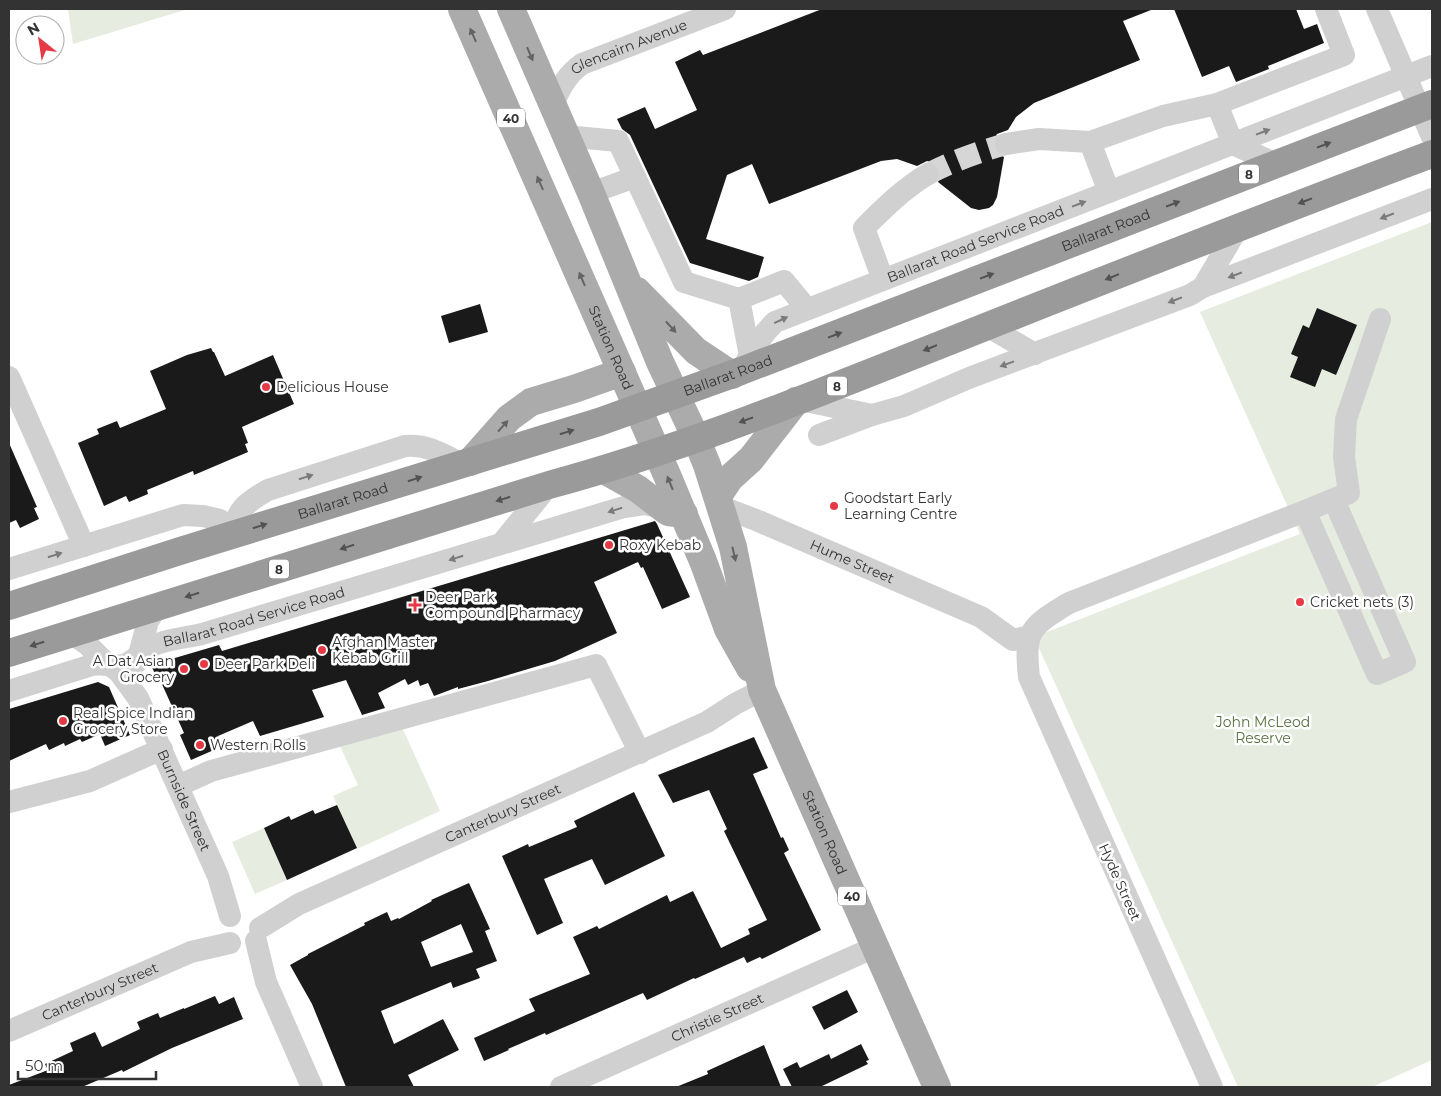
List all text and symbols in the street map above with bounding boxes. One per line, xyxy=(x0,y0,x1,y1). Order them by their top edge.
north arrow xyxy=(15,15,65,65)
street label: Glencairn Avenue xyxy=(567,16,689,79)
text: N xyxy=(24,18,43,39)
one-way arrow xyxy=(469,28,477,42)
one-way arrow xyxy=(527,47,535,61)
road number: 40 xyxy=(497,109,525,128)
one-way arrow xyxy=(1256,128,1271,136)
one-way arrow xyxy=(1317,141,1332,149)
road number: 8 xyxy=(1239,164,1259,183)
one-way arrow xyxy=(535,176,543,190)
one-way arrow xyxy=(1298,198,1312,206)
one-way arrow xyxy=(1072,200,1087,208)
one-way arrow xyxy=(1166,200,1181,208)
street label: Ballarat Road Service Road xyxy=(884,201,1067,286)
street label: Ballarat Road xyxy=(1059,205,1153,255)
one-way arrow xyxy=(1379,212,1394,220)
one-way arrow xyxy=(1228,271,1242,279)
one-way arrow xyxy=(577,272,585,286)
one-way arrow xyxy=(980,272,995,280)
one-way arrow xyxy=(1105,273,1119,281)
one-way arrow xyxy=(1167,296,1182,304)
street label: Station Road xyxy=(585,303,637,393)
one-way arrow xyxy=(774,316,788,324)
one-way arrow xyxy=(665,321,677,333)
one-way arrow xyxy=(828,331,843,338)
one-way arrow xyxy=(923,345,937,353)
street label: Ballarat Road xyxy=(681,351,775,400)
one-way arrow xyxy=(999,360,1014,368)
road number: 8 xyxy=(827,376,847,396)
place label: Delicious House xyxy=(276,378,389,396)
marker: Delicious House xyxy=(260,381,272,393)
one-way arrow xyxy=(738,416,753,424)
one-way arrow xyxy=(497,419,508,432)
one-way arrow xyxy=(559,428,574,436)
one-way arrow xyxy=(299,472,314,480)
one-way arrow xyxy=(408,474,423,482)
one-way arrow xyxy=(666,476,674,490)
street label: Ballarat Road xyxy=(295,478,390,523)
place label: Goodstart Early Learning Centre xyxy=(844,489,957,523)
one-way arrow xyxy=(495,496,510,504)
marker: Goodstart Early Learning Centre xyxy=(828,500,840,512)
one-way arrow xyxy=(607,506,622,514)
one-way arrow xyxy=(252,522,267,530)
street label: Hume Street xyxy=(807,535,897,588)
place label: Roxy Kebab xyxy=(619,536,701,554)
marker: Roxy Kebab xyxy=(603,539,615,551)
one-way arrow xyxy=(340,544,355,552)
one-way arrow xyxy=(731,547,739,563)
one-way arrow xyxy=(48,550,63,558)
one-way arrow xyxy=(448,554,463,562)
road number: 8 xyxy=(269,560,289,578)
street label: Ballarat Road Service Road xyxy=(161,582,347,651)
place label: Deer Park Compound Pharmacy xyxy=(425,588,581,622)
one-way arrow xyxy=(184,592,199,600)
place label: Cricket nets (3) xyxy=(1310,593,1414,611)
marker: Cricket nets (3) xyxy=(1294,596,1306,608)
marker: Deer Park Compound Pharmacy xyxy=(409,599,421,611)
place label: Afghan Master Kebab Grill xyxy=(332,633,435,667)
one-way arrow xyxy=(29,641,44,649)
marker: Afghan Master Kebab Grill xyxy=(316,644,328,656)
place label: A Dat Asian Grocery xyxy=(93,652,174,686)
place label: Deer Park Deli xyxy=(214,655,315,673)
marker: Deer Park Deli xyxy=(198,658,210,670)
marker: A Dat Asian Grocery xyxy=(178,663,190,675)
place label: Real Spice Indian Grocery Store xyxy=(73,704,194,738)
park label: John McLeod Reserve xyxy=(1215,713,1310,747)
marker: Real Spice Indian Grocery Store xyxy=(57,715,69,727)
place label: Western Rolls xyxy=(210,736,306,754)
marker: Western Rolls xyxy=(194,739,206,751)
street label: Burnside Street xyxy=(153,747,215,854)
street label: Canterbury Street xyxy=(442,779,564,847)
street label: Station Road xyxy=(798,787,851,877)
street label: Hyde Street xyxy=(1095,841,1145,924)
road number: 40 xyxy=(838,886,866,906)
street label: Canterbury Street xyxy=(39,958,161,1025)
street label: Christie Street xyxy=(668,989,767,1046)
scale bar xyxy=(18,1048,155,1080)
text: 50 m xyxy=(25,1056,63,1075)

